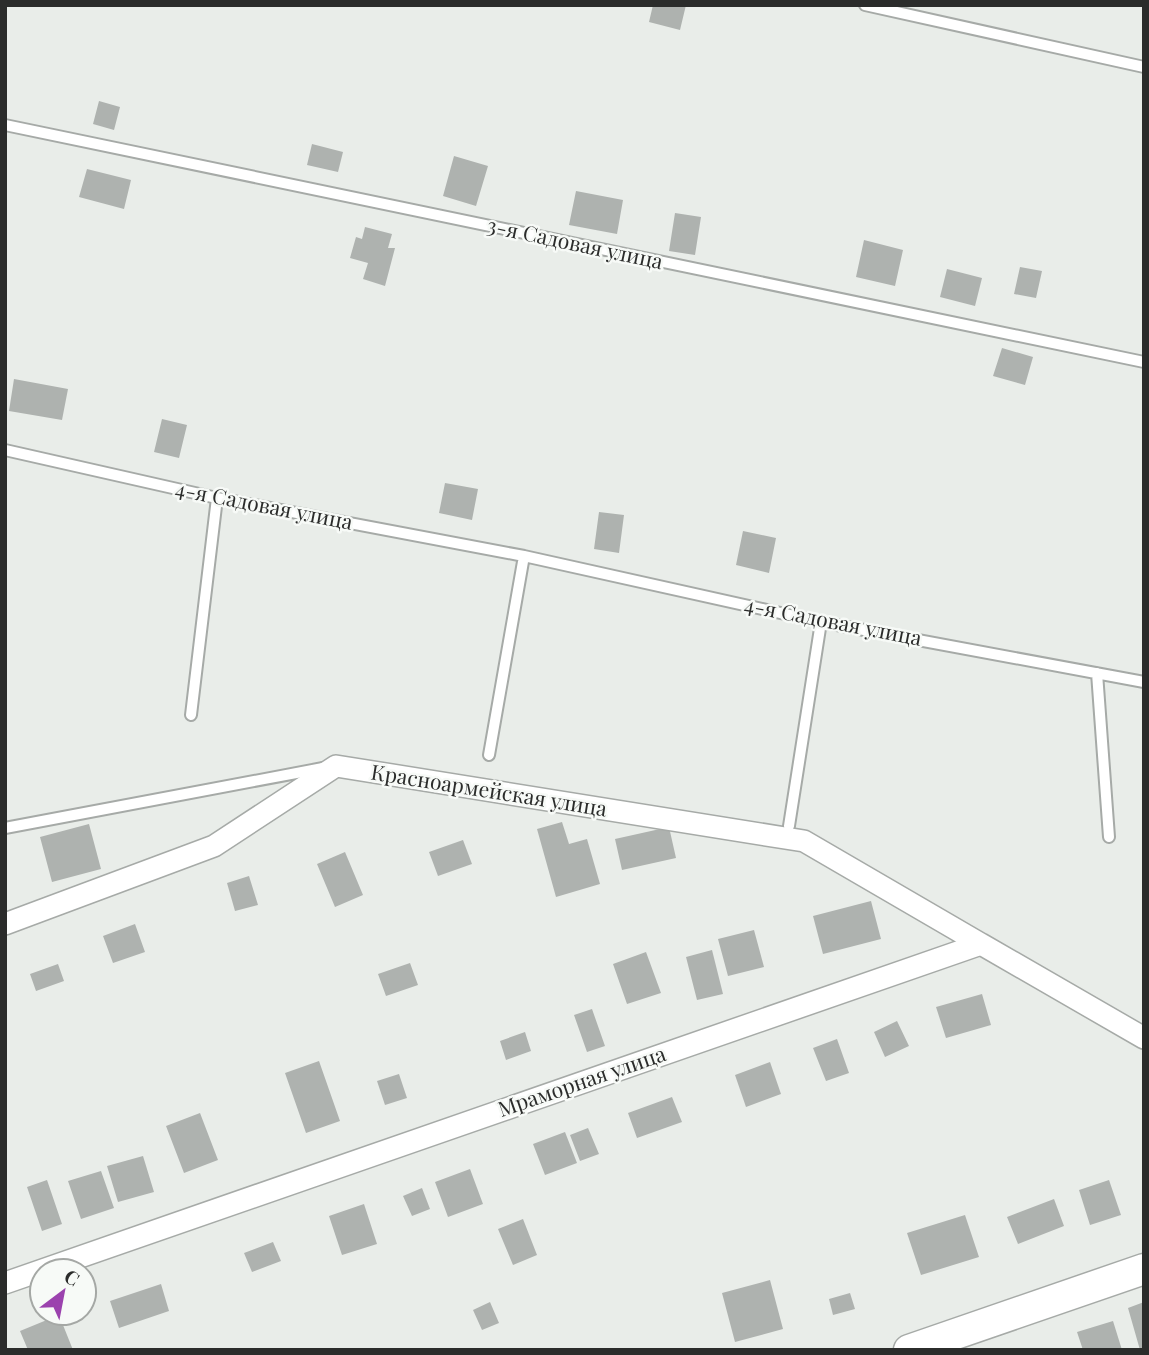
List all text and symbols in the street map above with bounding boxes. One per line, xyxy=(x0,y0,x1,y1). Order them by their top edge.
street label: 3-я Садовая улица xyxy=(485,210,666,274)
street label: 4-я Садовая улица xyxy=(173,473,356,535)
street label: 4-я Садовая улица xyxy=(742,589,925,651)
street label: Красноармейская улица xyxy=(369,757,610,822)
street label: Мраморная улица xyxy=(494,1038,670,1122)
north arrow xyxy=(28,1257,98,1327)
text: С xyxy=(60,1262,85,1291)

